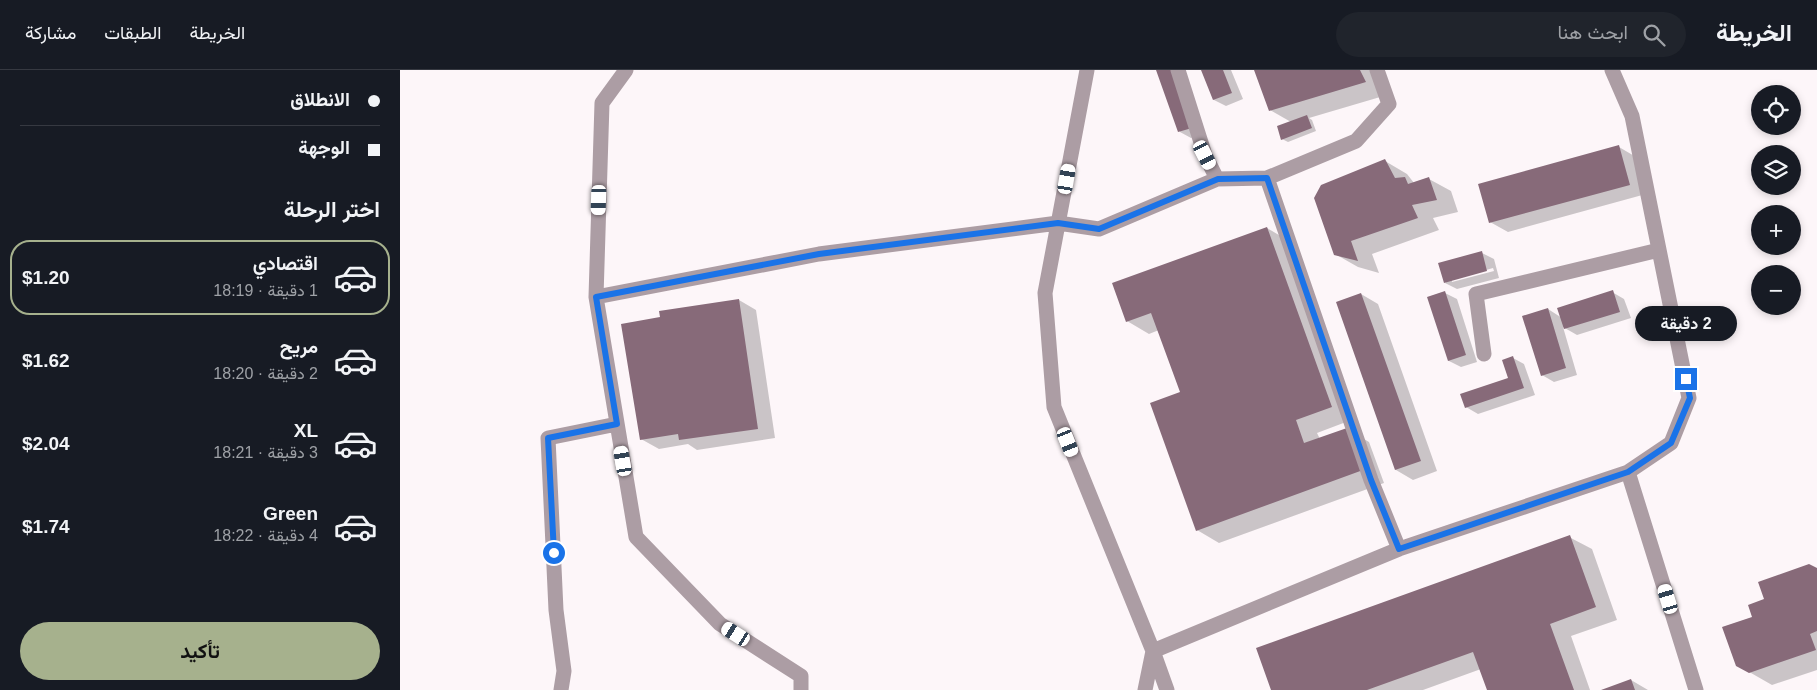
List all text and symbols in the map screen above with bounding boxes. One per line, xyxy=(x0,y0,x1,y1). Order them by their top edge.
search box xyxy=(1336,12,1686,57)
text: الخريطة xyxy=(1716,19,1792,46)
icon: search xyxy=(1640,21,1668,49)
text: ابحث هنا xyxy=(1558,22,1628,43)
text: مشاركة xyxy=(25,23,76,43)
text: الطبقات xyxy=(104,23,161,43)
text: الخريطة xyxy=(189,23,245,43)
map controls xyxy=(1751,85,1801,315)
button: locate xyxy=(1751,85,1801,135)
text: الانطلاق xyxy=(290,89,350,110)
text: الوجهة xyxy=(298,137,350,158)
car xyxy=(1191,138,1218,172)
button: layers xyxy=(1751,145,1801,195)
car xyxy=(1057,163,1076,195)
car xyxy=(590,185,607,215)
text: اختر الرحلة xyxy=(284,197,380,222)
button: + xyxy=(1751,205,1801,255)
text: اقتصادي xyxy=(253,253,318,274)
icon: car xyxy=(333,255,378,300)
button: − xyxy=(1751,265,1801,315)
text: $1.20 xyxy=(22,267,70,288)
text: 1 دقيقة · 18:19 xyxy=(213,282,318,299)
callout: 2 دقيقة xyxy=(1635,306,1737,342)
text: 2 دقيقة xyxy=(1660,315,1712,332)
text: مريح xyxy=(280,336,318,357)
icon: car xyxy=(333,338,378,383)
text: $1.62 xyxy=(22,350,70,371)
text: 2 دقيقة · 18:20 xyxy=(213,365,318,382)
route end xyxy=(1675,368,1697,390)
text: XL xyxy=(294,420,318,441)
icon: car xyxy=(333,421,378,466)
car xyxy=(1055,425,1080,459)
text: $2.04 xyxy=(22,433,70,454)
text: 3 دقيقة · 18:21 xyxy=(213,444,318,461)
car xyxy=(613,445,632,477)
text: Green xyxy=(263,503,318,524)
icon: car xyxy=(333,504,378,549)
text: $1.74 xyxy=(22,516,70,537)
text: 4 دقيقة · 18:22 xyxy=(213,527,318,544)
route start xyxy=(543,542,565,564)
car xyxy=(1656,582,1679,616)
car xyxy=(719,620,752,648)
button: تأكيد xyxy=(20,622,380,680)

